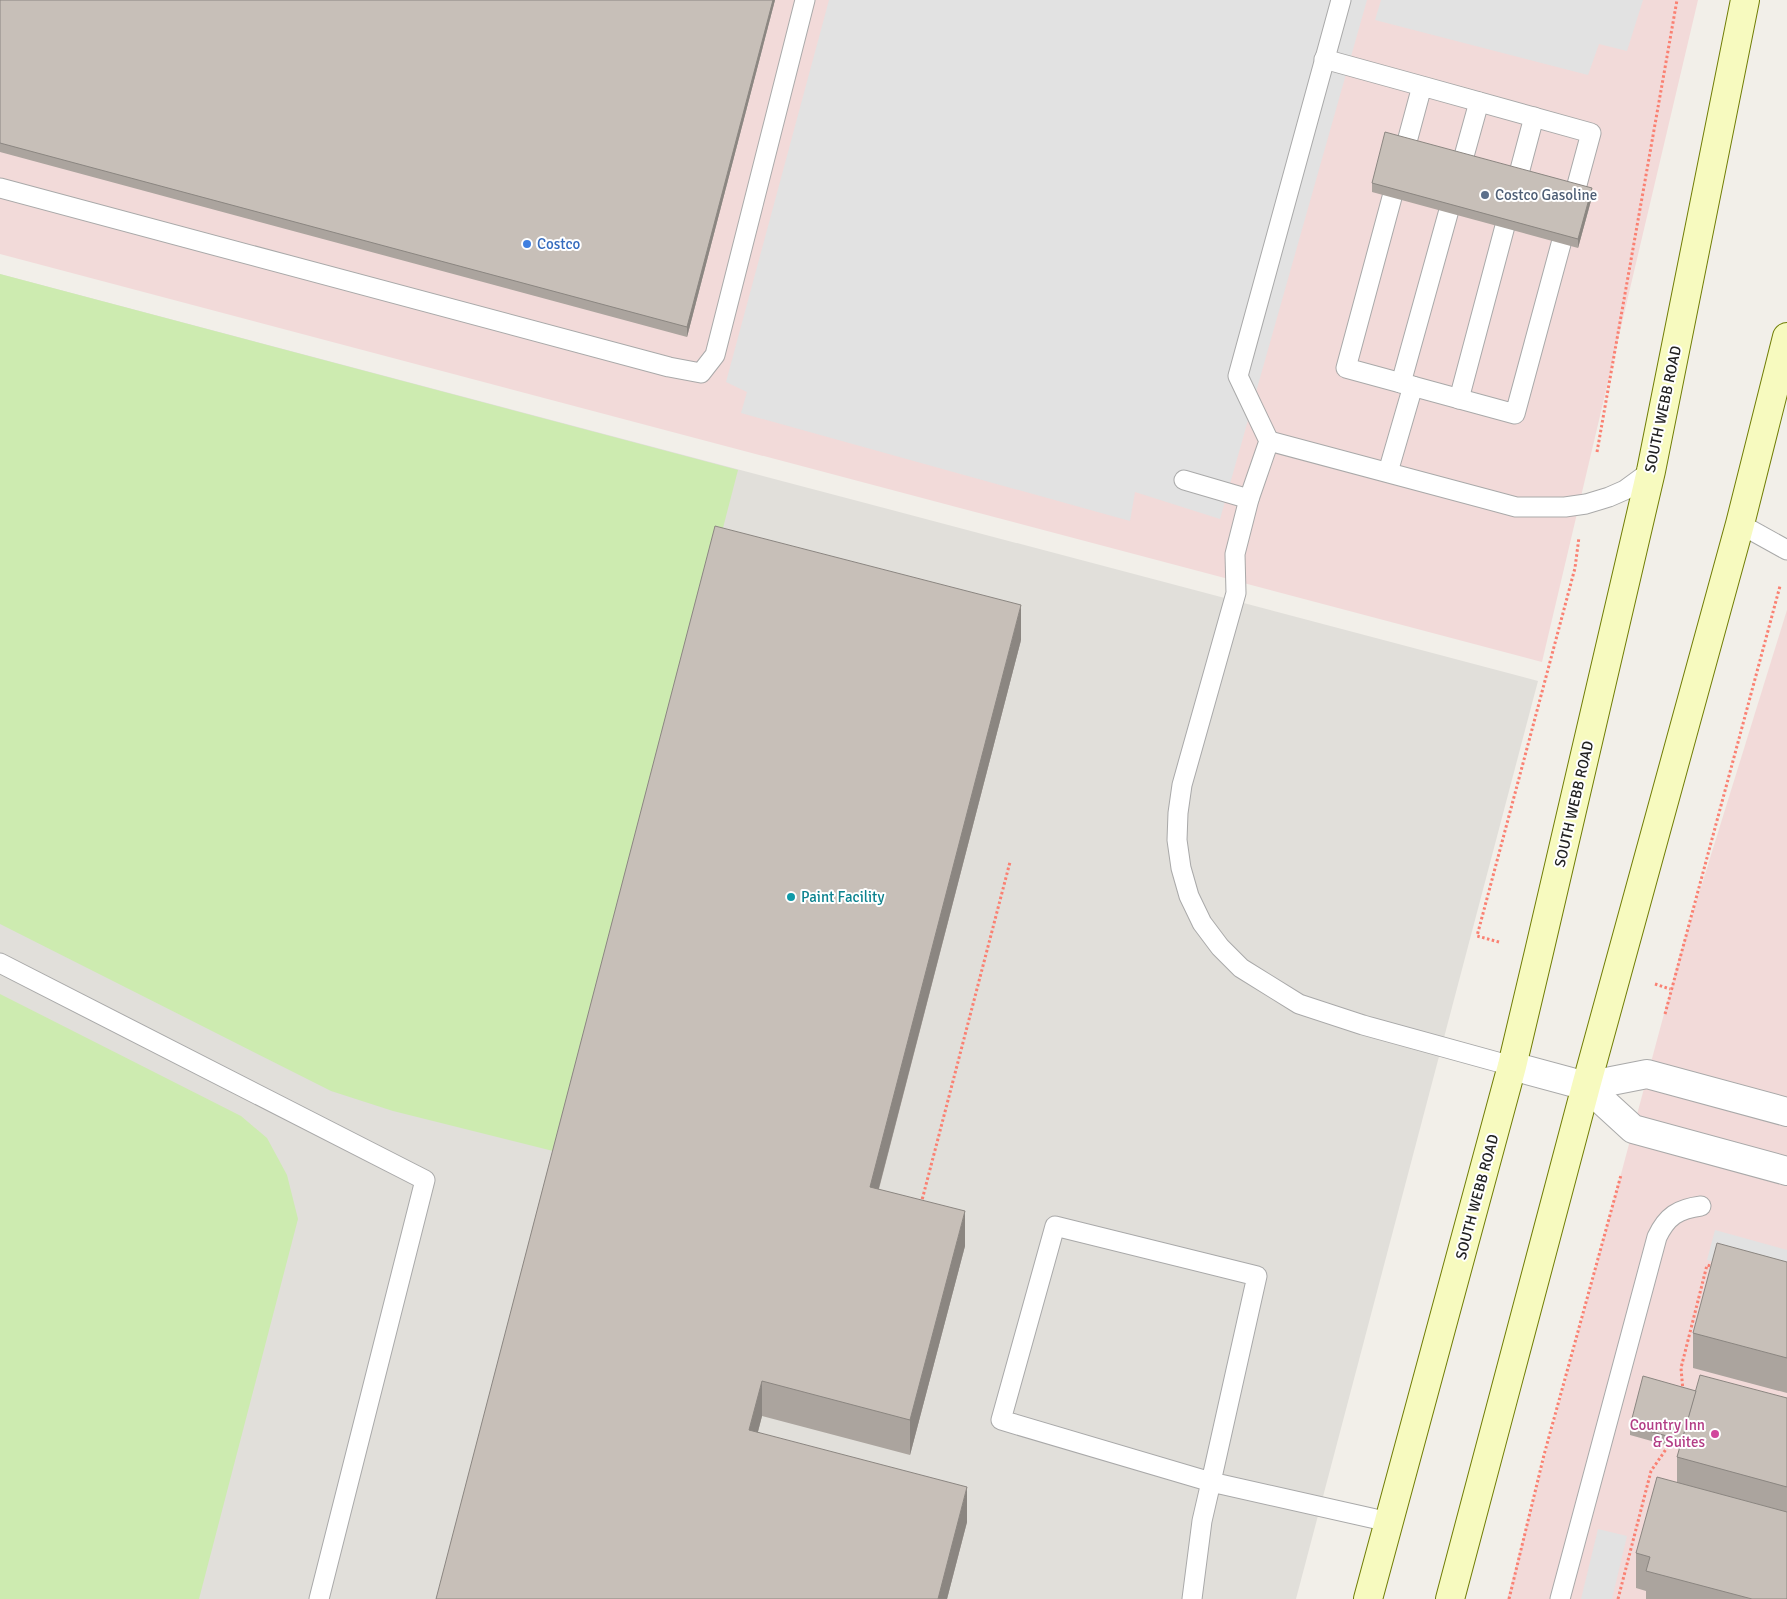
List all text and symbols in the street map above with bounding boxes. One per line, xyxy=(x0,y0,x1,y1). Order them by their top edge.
place label: Costco Gasoline xyxy=(1495,186,1597,204)
marker: Costco Gasoline xyxy=(1479,189,1491,201)
place label: Costco xyxy=(537,235,580,253)
marker: Costco xyxy=(521,238,533,250)
street label: SOUTH WEBB ROAD xyxy=(1641,344,1685,474)
street label: SOUTH WEBB ROAD xyxy=(1551,739,1597,869)
place label: Paint Facility xyxy=(801,888,884,906)
marker: Paint Facility xyxy=(785,891,797,903)
street label: SOUTH WEBB ROAD xyxy=(1452,1132,1502,1262)
place label: Country Inn & Suites xyxy=(1630,1416,1705,1451)
marker: Country Inn & Suites xyxy=(1709,1428,1721,1440)

